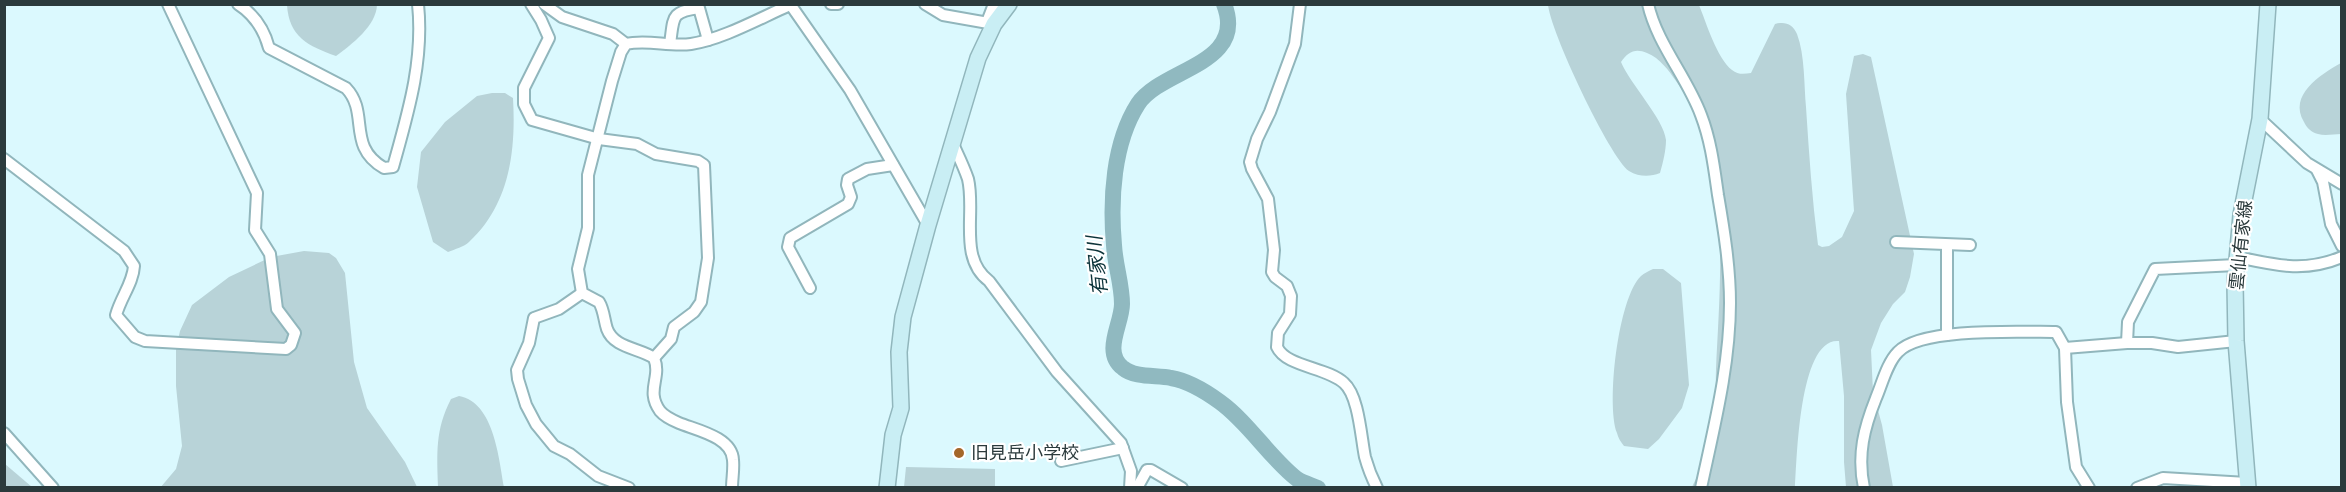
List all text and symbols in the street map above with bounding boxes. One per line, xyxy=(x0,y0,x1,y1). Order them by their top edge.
street label: 雲仙有家線 xyxy=(2224,199,2256,291)
water label: 有家川 xyxy=(1081,233,1111,297)
place label: 旧見岳小学校 xyxy=(971,441,1079,463)
marker: 旧見岳小学校 xyxy=(952,446,966,460)

